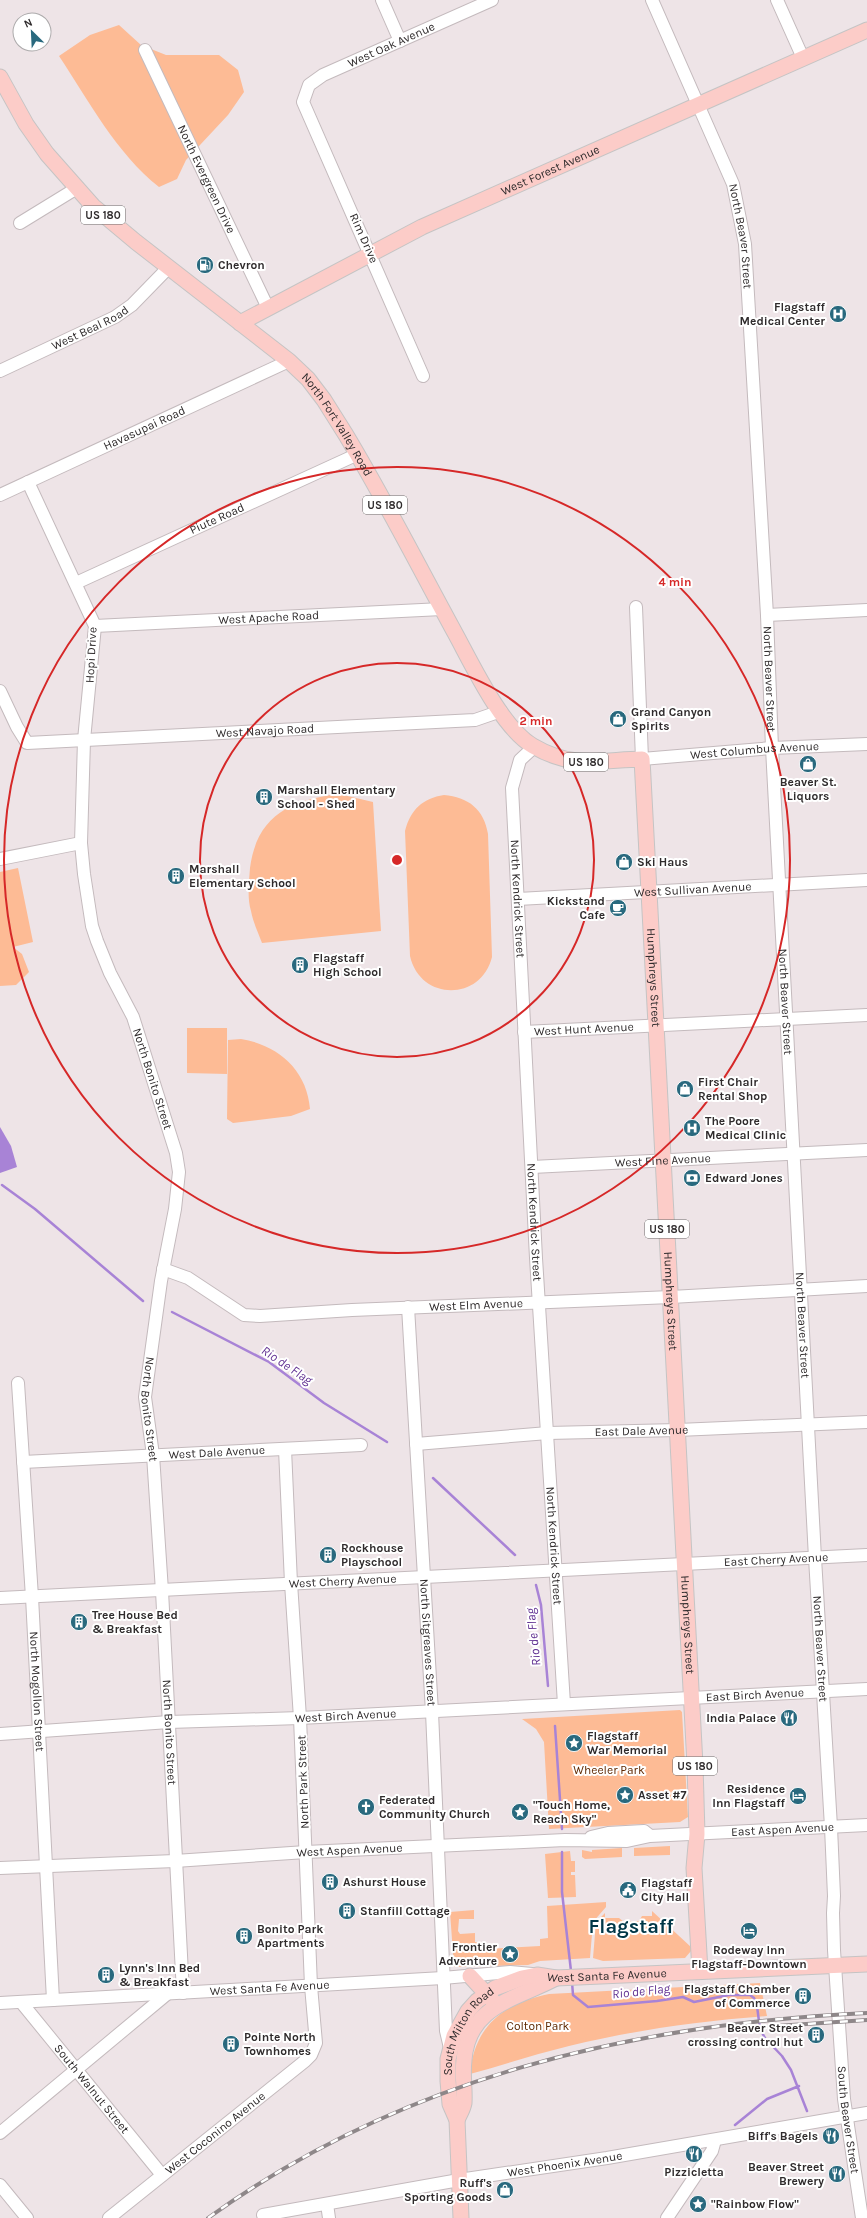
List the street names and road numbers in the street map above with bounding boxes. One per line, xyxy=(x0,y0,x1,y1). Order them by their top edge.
street label: West Oak Avenue xyxy=(346,19,437,70)
street label: North Evergreen Drive xyxy=(175,123,238,236)
street label: West Forest Avenue xyxy=(499,142,602,198)
street label: North Beaver Street xyxy=(726,182,755,290)
road number: US 180 xyxy=(81,206,125,224)
street label: Rim Drive xyxy=(347,211,381,265)
street label: West Beal Road xyxy=(49,303,131,353)
street label: North Fort Valley Road xyxy=(299,370,375,479)
street label: Havasupai Road xyxy=(101,403,187,453)
road number: US 180 xyxy=(363,496,407,514)
street label: Piute Road xyxy=(187,500,247,537)
street label: West Apache Road xyxy=(218,608,320,627)
street label: North Beaver Street xyxy=(760,626,778,733)
street label: Hopi Drive xyxy=(83,627,99,683)
street label: West Navajo Road xyxy=(215,721,315,740)
street label: West Columbus Avenue xyxy=(690,739,819,762)
road number: US 180 xyxy=(564,753,608,771)
street label: North Kendrick Street xyxy=(508,839,528,959)
street label: West Sullivan Avenue xyxy=(634,879,752,900)
street label: Humphreys Street xyxy=(644,928,663,1028)
street label: North Beaver Street xyxy=(776,948,795,1056)
street label: West Hunt Avenue xyxy=(534,1020,634,1038)
street label: North Bonito Street xyxy=(130,1026,175,1132)
street label: West Fine Avenue xyxy=(615,1151,711,1170)
street label: North Kendrick Street xyxy=(524,1163,544,1282)
road number: US 180 xyxy=(645,1220,689,1238)
street label: Humphreys Street xyxy=(661,1251,680,1351)
street label: North Beaver Street xyxy=(793,1272,812,1379)
street label: West Elm Avenue xyxy=(429,1296,523,1314)
street label: North Bonito Street xyxy=(138,1356,160,1462)
street label: East Dale Avenue xyxy=(595,1423,689,1439)
street label: West Dale Avenue xyxy=(168,1443,265,1462)
street label: North Kendrick Street xyxy=(543,1486,565,1606)
street label: East Cherry Avenue xyxy=(724,1550,829,1569)
street label: West Cherry Avenue xyxy=(288,1571,397,1591)
street label: Humphreys Street xyxy=(678,1575,697,1675)
street label: North Sitgreaves Street xyxy=(417,1578,439,1707)
street label: North Beaver Street xyxy=(810,1595,831,1703)
street label: North Mogollon Street xyxy=(27,1631,47,1752)
street label: North Bonito Street xyxy=(160,1679,179,1786)
street label: East Birch Avenue xyxy=(705,1685,804,1704)
street label: West Birch Avenue xyxy=(295,1706,396,1725)
street label: North Park Street xyxy=(294,1734,312,1829)
road number: US 180 xyxy=(673,1757,717,1775)
street label: East Aspen Avenue xyxy=(731,1820,834,1839)
street label: West Aspen Avenue xyxy=(296,1841,403,1860)
street label: West Santa Fe Avenue xyxy=(546,1966,667,1985)
street label: West Santa Fe Avenue xyxy=(209,1977,330,1998)
street label: South Milton Road xyxy=(441,1984,497,2075)
street label: South Walnut Street xyxy=(51,2041,133,2137)
street label: South Beaver Street xyxy=(835,2065,862,2175)
street label: West Coconino Avenue xyxy=(162,2089,268,2177)
street label: West Phoenix Avenue xyxy=(506,2148,623,2180)

